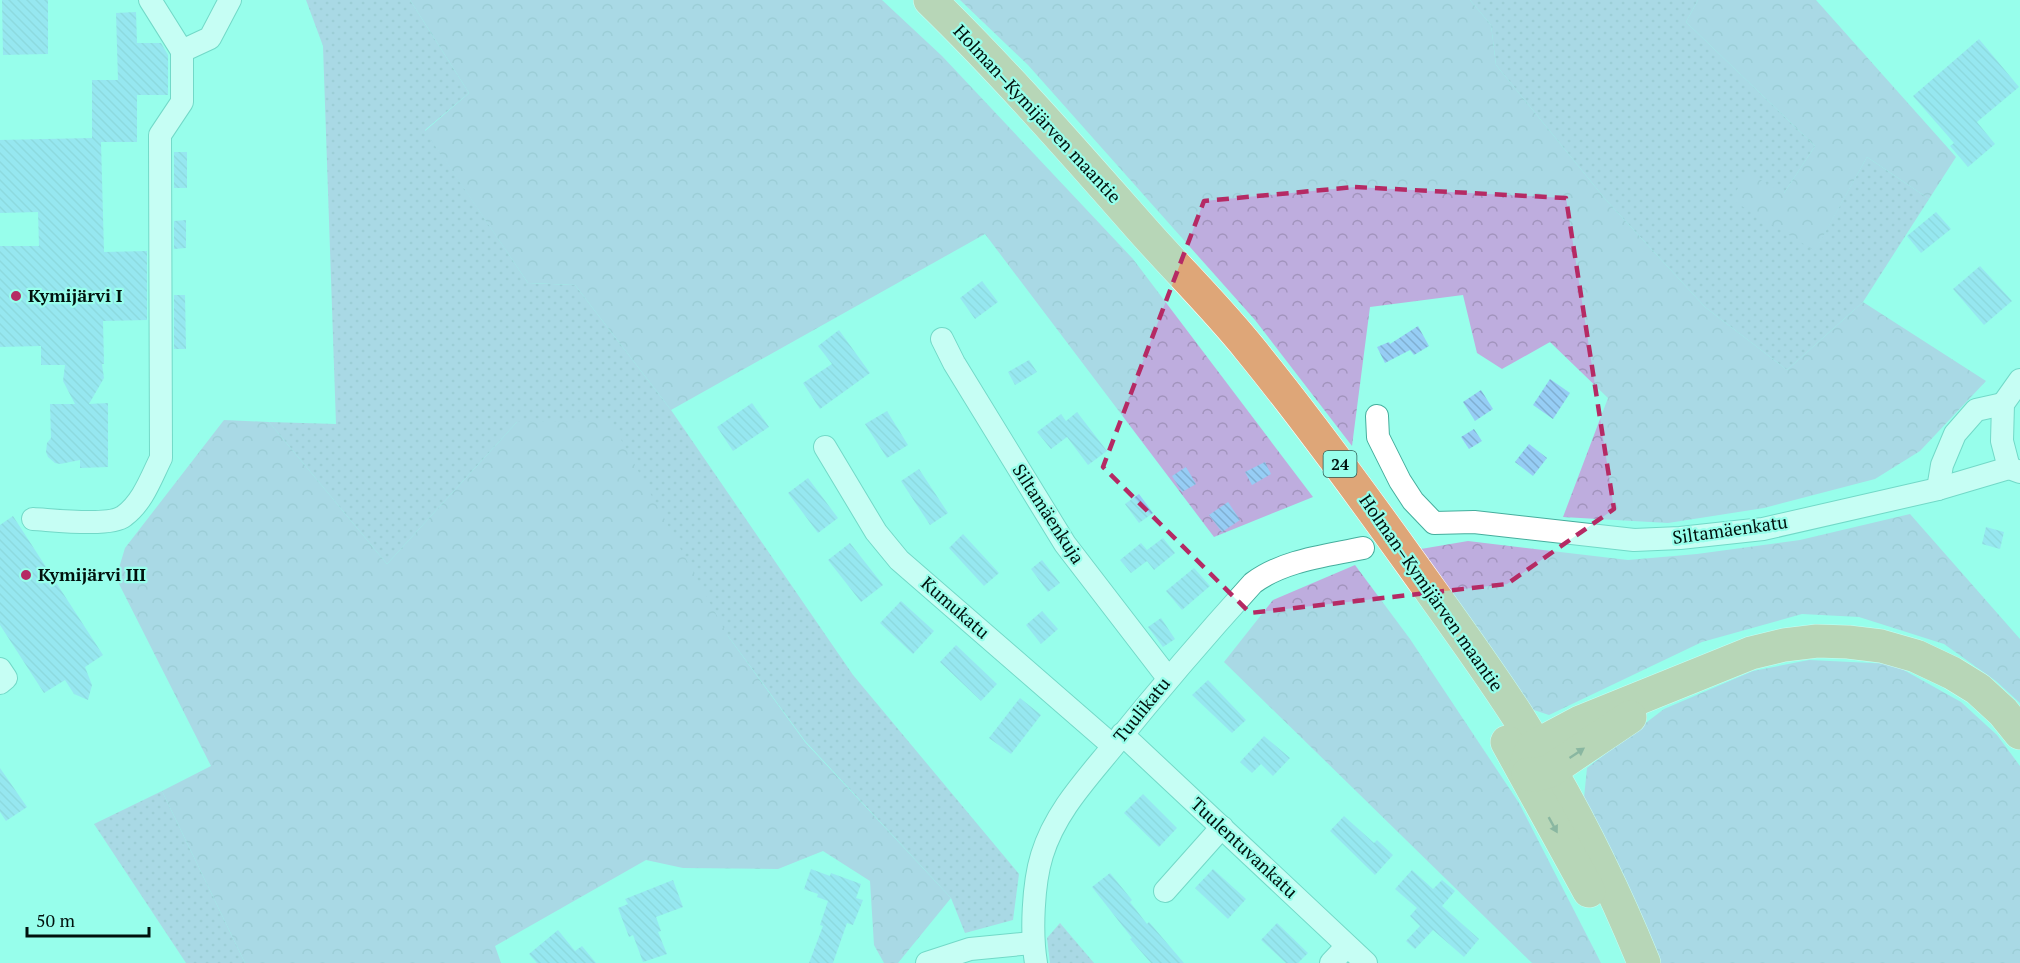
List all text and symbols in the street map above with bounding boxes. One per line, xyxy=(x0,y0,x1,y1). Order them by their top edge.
street label: Holman–Kymijärven maantie xyxy=(949,19,1127,208)
place label: Kymijärvi I xyxy=(28,283,123,307)
marker: Kymijärvi I xyxy=(9,289,23,303)
road number: 24 xyxy=(1324,451,1356,477)
street label: Siltamäenkuja xyxy=(1008,459,1090,568)
street label: Holman–Kymijärven maantie xyxy=(1354,489,1509,696)
street label: Siltamäenkatu xyxy=(1671,509,1789,549)
place label: Kymijärvi III xyxy=(38,562,146,586)
marker: Kymijärvi III xyxy=(19,568,33,582)
street label: Kumukatu xyxy=(916,571,995,644)
street label: Tuulikatu xyxy=(1108,672,1175,747)
one-way arrow xyxy=(1569,747,1585,759)
street label: Tuulentuvankatu xyxy=(1186,792,1303,903)
one-way arrow xyxy=(1548,816,1558,833)
scale bar xyxy=(27,900,148,938)
text: 50 m xyxy=(36,908,76,932)

